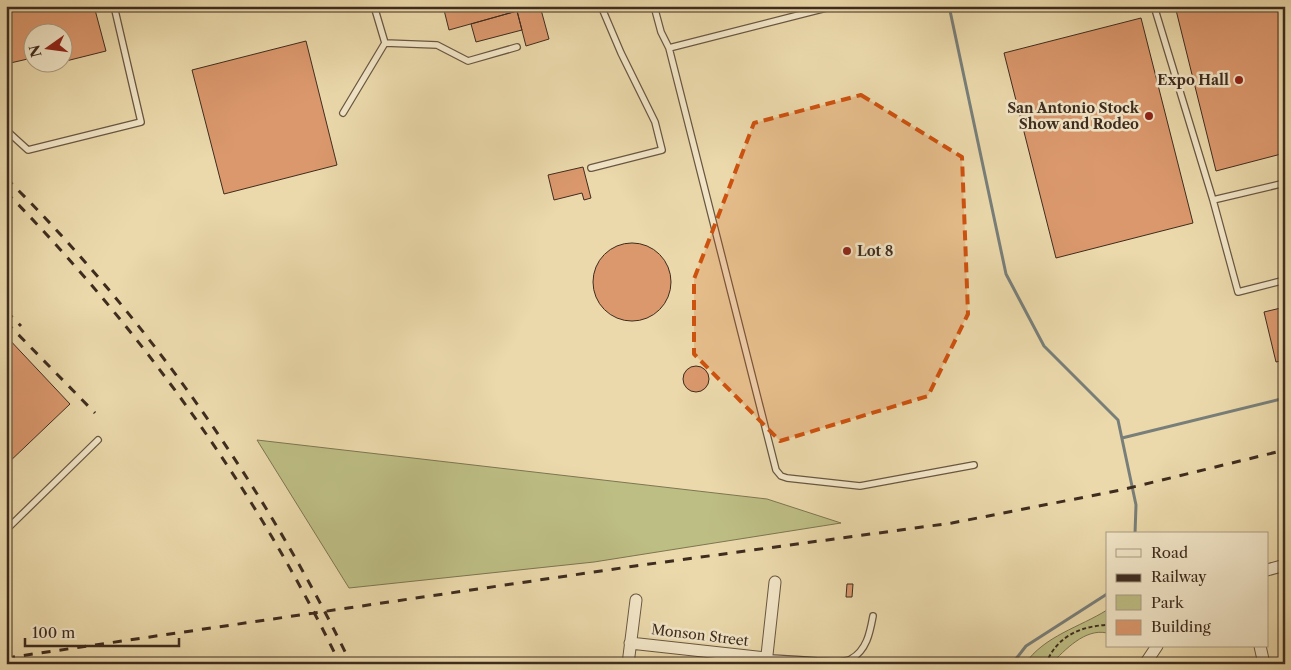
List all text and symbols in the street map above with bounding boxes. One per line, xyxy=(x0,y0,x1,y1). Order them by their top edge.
north arrow xyxy=(22,22,72,72)
text: N xyxy=(25,43,46,59)
place label: Expo Hall xyxy=(1157,71,1229,89)
marker: Expo Hall xyxy=(1233,74,1245,86)
place label: San Antonio Stock Show and Rodeo xyxy=(1007,99,1140,133)
marker: San Antonio Stock Show and Rodeo xyxy=(1143,110,1155,122)
place label: Lot 8 xyxy=(857,242,893,260)
marker: Lot 8 xyxy=(841,245,853,257)
legend xyxy=(1106,532,1268,648)
text: Road xyxy=(1151,543,1188,562)
text: Railway xyxy=(1151,567,1207,586)
text: Park xyxy=(1151,593,1185,612)
scale bar xyxy=(25,615,179,647)
text: Building xyxy=(1151,617,1211,636)
street label: Monson Street xyxy=(650,620,750,650)
text: 100 m xyxy=(32,623,75,642)

